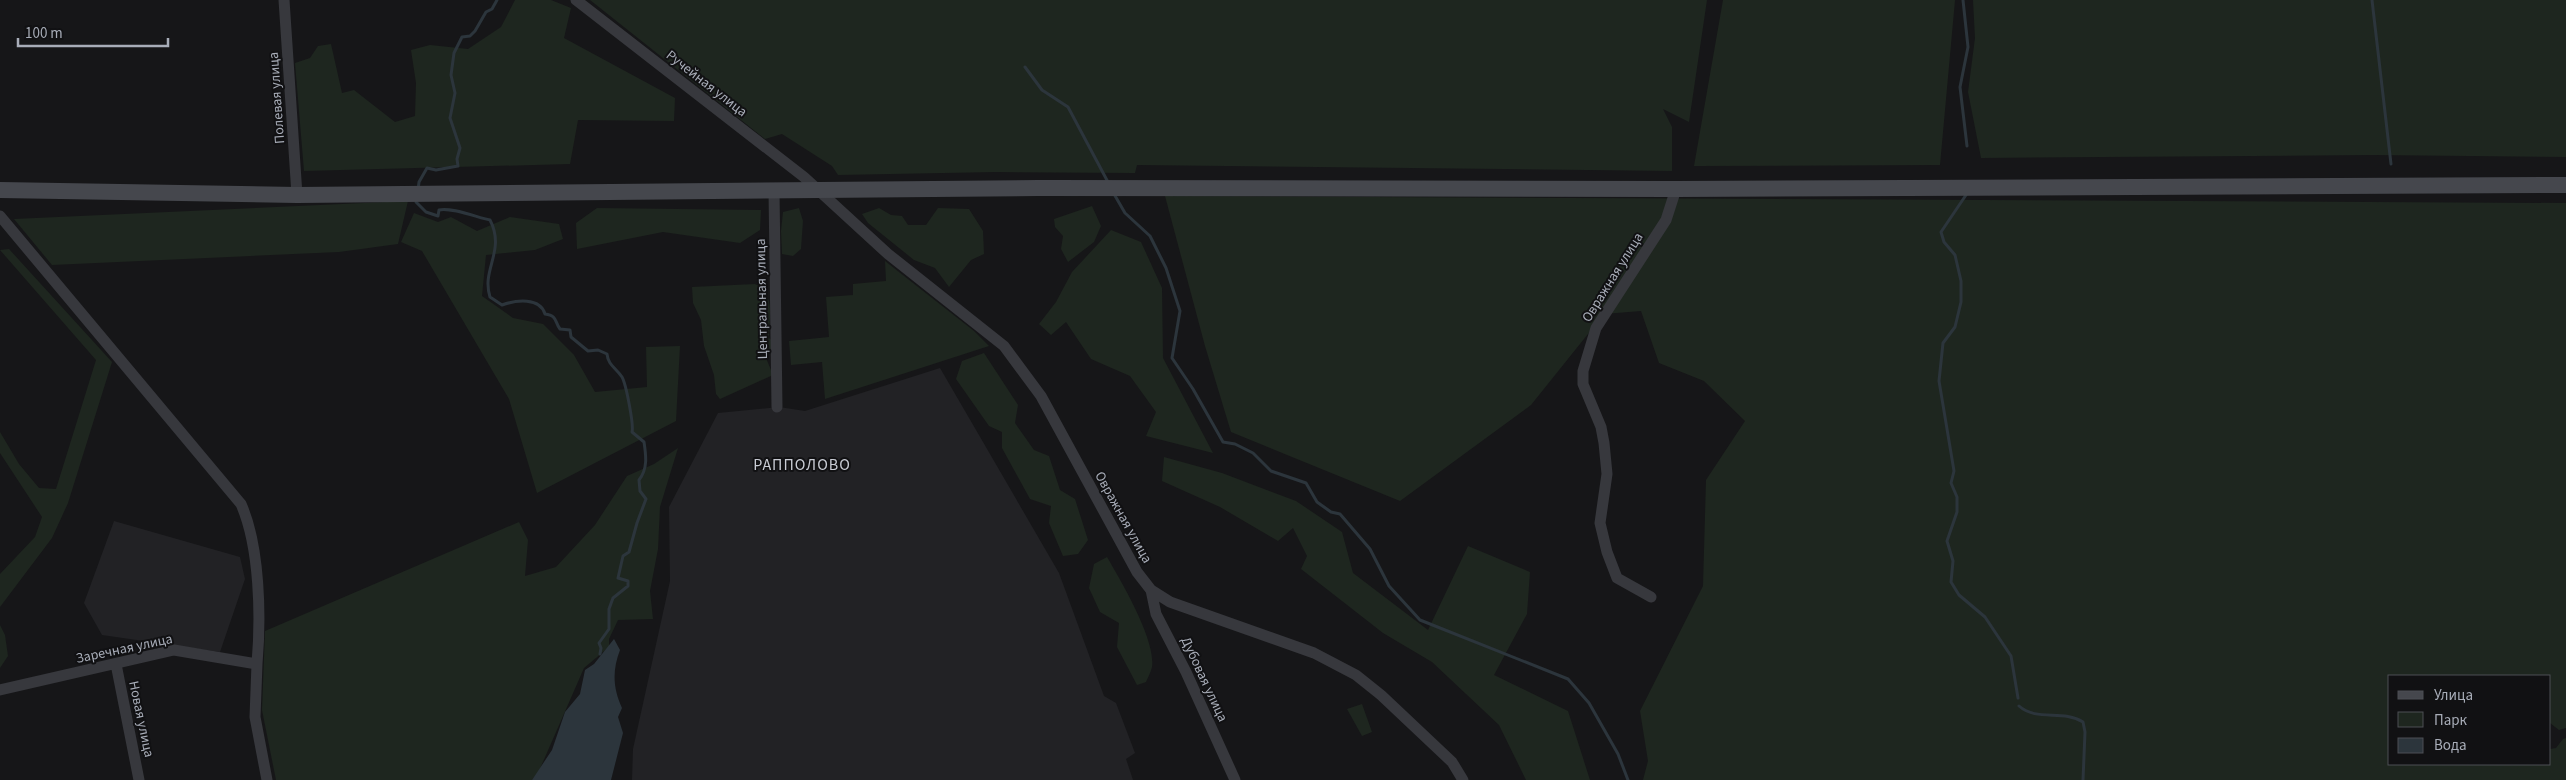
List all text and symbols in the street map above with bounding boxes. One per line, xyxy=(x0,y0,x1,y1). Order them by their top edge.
scale bar xyxy=(18,15,168,47)
text: 100 m xyxy=(25,23,63,44)
street label: Ручейная улица xyxy=(662,46,751,122)
street label: Полевая улица xyxy=(264,51,290,144)
street label: Овражная улица xyxy=(1577,229,1648,326)
street label: Центральная улица xyxy=(751,238,773,360)
district label: РАППОЛОВО xyxy=(753,454,851,476)
street label: Овражная улица xyxy=(1090,468,1157,567)
street label: Заречная улица xyxy=(74,629,174,669)
street label: Дубовая улица xyxy=(1176,634,1233,725)
legend xyxy=(2388,675,2551,765)
street label: Новая улица xyxy=(123,679,159,759)
text: Улица xyxy=(2434,685,2473,706)
text: Парк xyxy=(2434,710,2468,731)
text: Вода xyxy=(2434,735,2467,756)

